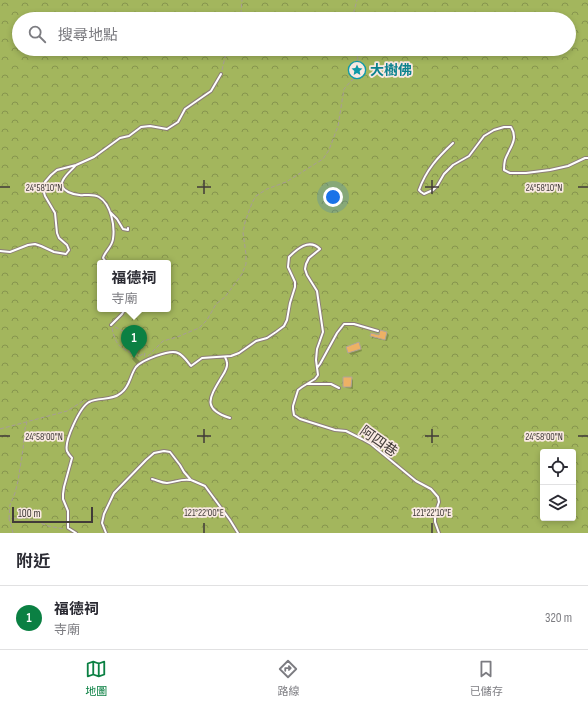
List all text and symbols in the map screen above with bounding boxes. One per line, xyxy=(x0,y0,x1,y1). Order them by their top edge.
search box xyxy=(12,12,576,56)
icon: search xyxy=(26,23,48,45)
text: 搜尋地點 xyxy=(58,26,118,45)
place icon: 大樹佛 xyxy=(347,60,367,80)
place label: 大樹佛 xyxy=(370,62,412,79)
text: 24°58'10"N xyxy=(26,182,62,194)
text: 24°58'10"N xyxy=(526,182,562,194)
your location xyxy=(323,187,343,207)
popup xyxy=(97,260,171,312)
text: 福德祠 xyxy=(111,269,157,288)
text: 寺廟 xyxy=(111,291,138,307)
pin: 1 xyxy=(121,325,147,358)
street label: 阿四巷 xyxy=(357,422,401,460)
text: 24°58'00"N xyxy=(25,431,63,443)
text: 24°58'00"N xyxy=(525,431,563,443)
map controls xyxy=(540,449,576,521)
button: locate xyxy=(540,449,576,485)
button: layers xyxy=(540,485,576,521)
scale bar xyxy=(12,505,93,524)
text: 100 m xyxy=(18,507,40,520)
text: 121°22'00"E xyxy=(184,507,224,519)
text: 121°22'10"E xyxy=(413,507,451,519)
text: 附近 xyxy=(16,552,50,572)
text: 福德祠 xyxy=(54,600,99,619)
text: 1 xyxy=(26,610,32,626)
text: 320 m xyxy=(545,610,572,626)
text: 寺廟 xyxy=(54,622,80,638)
tab: 地圖 xyxy=(85,658,107,698)
tab: 路線 xyxy=(277,658,299,698)
tab: 已儲存 xyxy=(470,658,503,698)

